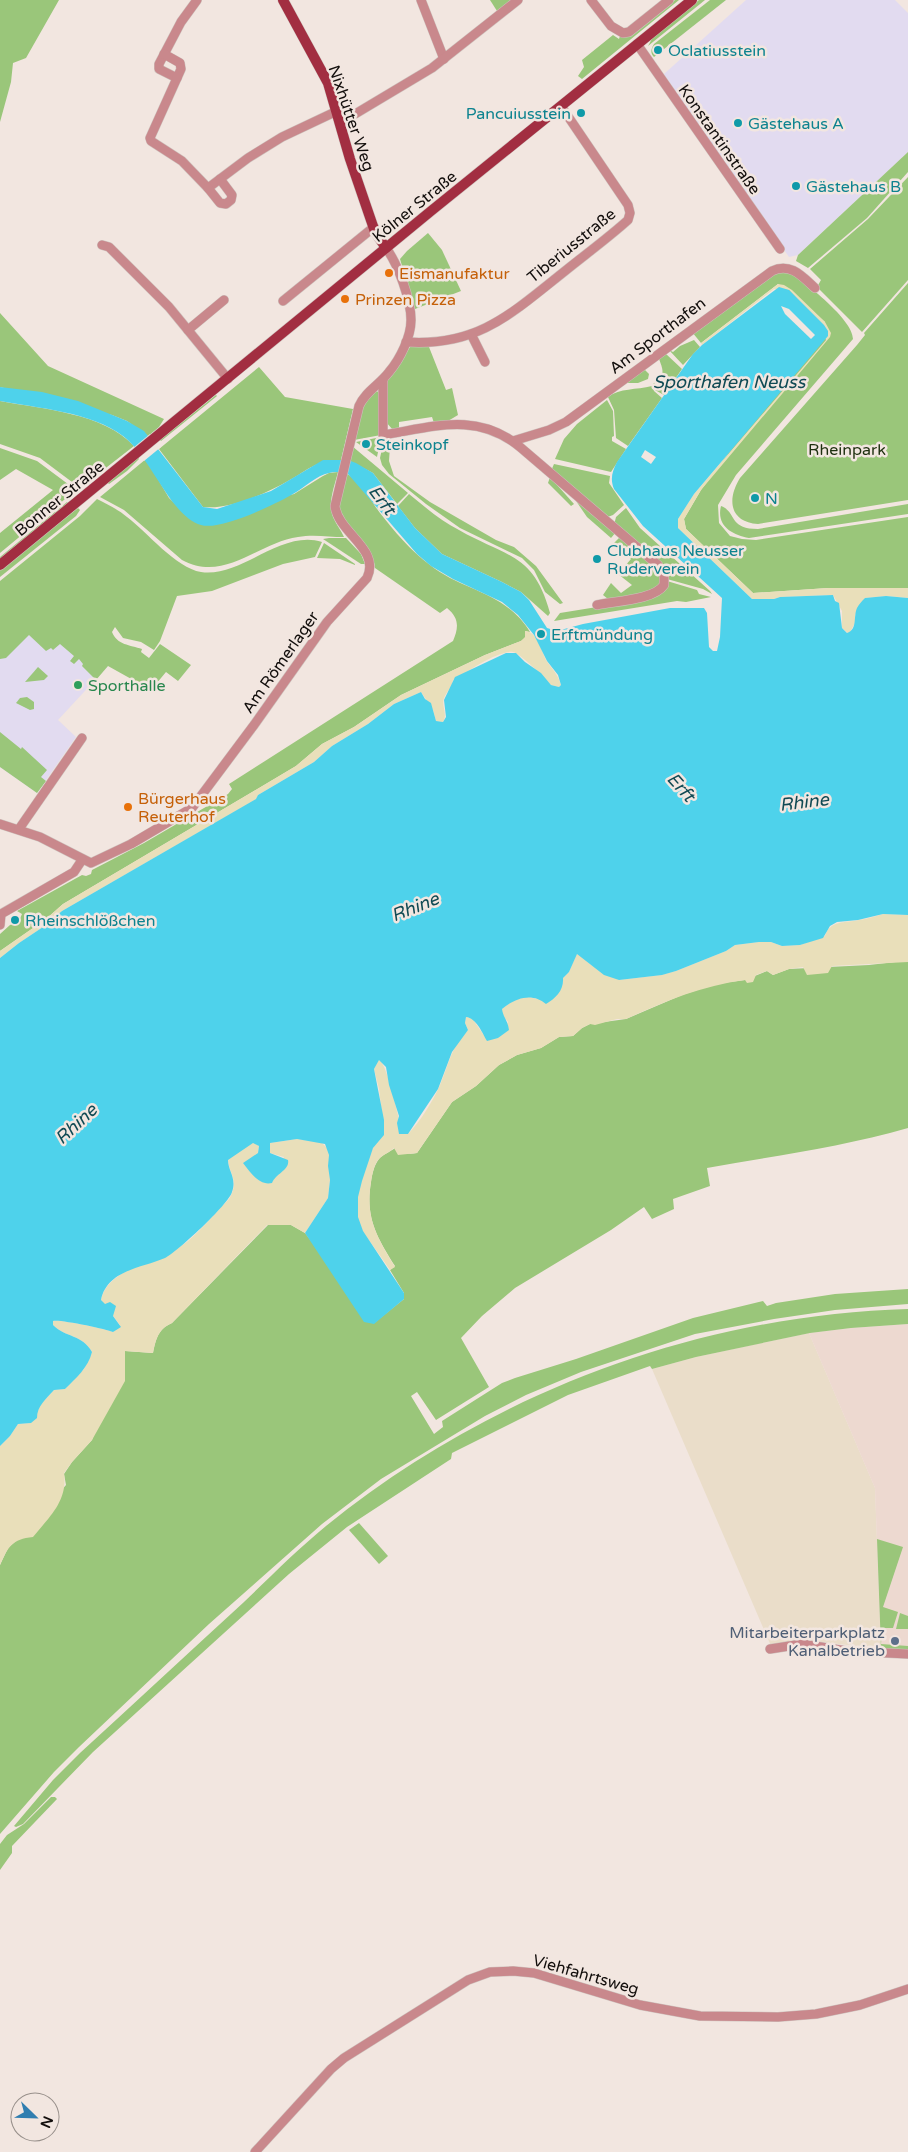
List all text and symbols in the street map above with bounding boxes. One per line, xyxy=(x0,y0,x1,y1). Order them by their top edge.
place label: Oclatiusstein xyxy=(668,41,766,61)
marker: Oclatiusstein xyxy=(652,44,664,56)
street label: Nixhütter Weg xyxy=(324,63,379,174)
street label: Konstantinstraße xyxy=(674,81,765,199)
place label: Pancuiusstein xyxy=(466,104,571,124)
marker: Pancuiusstein xyxy=(575,107,587,119)
place label: Gästehaus A xyxy=(748,114,844,134)
marker: Gästehaus A xyxy=(732,117,744,129)
street label: Kölner Straße xyxy=(368,167,461,247)
place label: Gästehaus B xyxy=(806,177,901,197)
marker: Gästehaus B xyxy=(790,180,802,192)
street label: Tiberiusstraße xyxy=(523,204,620,287)
place label: Eismanufaktur xyxy=(399,264,510,284)
marker: Eismanufaktur xyxy=(383,267,395,279)
place label: Prinzen Pizza xyxy=(355,290,456,310)
marker: Prinzen Pizza xyxy=(339,293,351,305)
street label: Am Sporthafen xyxy=(605,293,710,379)
water label: Sporthafen Neuss xyxy=(653,371,807,393)
place label: Steinkopf xyxy=(376,435,450,455)
marker: Steinkopf xyxy=(360,438,372,450)
park label: Rheinpark xyxy=(808,440,886,460)
street label: Bonner Straße xyxy=(11,457,108,541)
water label: Erft xyxy=(364,481,402,521)
place label: N xyxy=(765,489,778,509)
marker: N xyxy=(749,492,761,504)
place label: Clubhaus Neusser Ruderverein xyxy=(607,541,745,579)
marker: Clubhaus Neusser Ruderverein xyxy=(591,553,603,565)
street label: Am Römerlager xyxy=(238,607,324,717)
place label: Erftmündung xyxy=(551,625,653,645)
marker: Erftmündung xyxy=(535,628,547,640)
place label: Sporthalle xyxy=(88,676,166,696)
marker: Sporthalle xyxy=(72,679,84,691)
water label: Erft xyxy=(662,768,701,808)
water label: Rhine xyxy=(778,788,831,816)
place label: Bürgerhaus Reuterhof xyxy=(138,789,226,827)
marker: Bürgerhaus Reuterhof xyxy=(122,801,134,813)
water label: Rhine xyxy=(388,887,443,926)
place label: Rheinschlößchen xyxy=(25,911,155,931)
marker: Rheinschlößchen xyxy=(9,914,21,926)
water label: Rhine xyxy=(50,1099,102,1149)
place label: Mitarbeiterparkplatz Kanalbetrieb xyxy=(729,1623,885,1661)
marker: Mitarbeiterparkplatz Kanalbetrieb xyxy=(889,1635,901,1647)
street label: Viehfahrtsweg xyxy=(530,1950,641,2000)
north arrow xyxy=(10,2092,60,2142)
text: N xyxy=(36,2113,57,2130)

